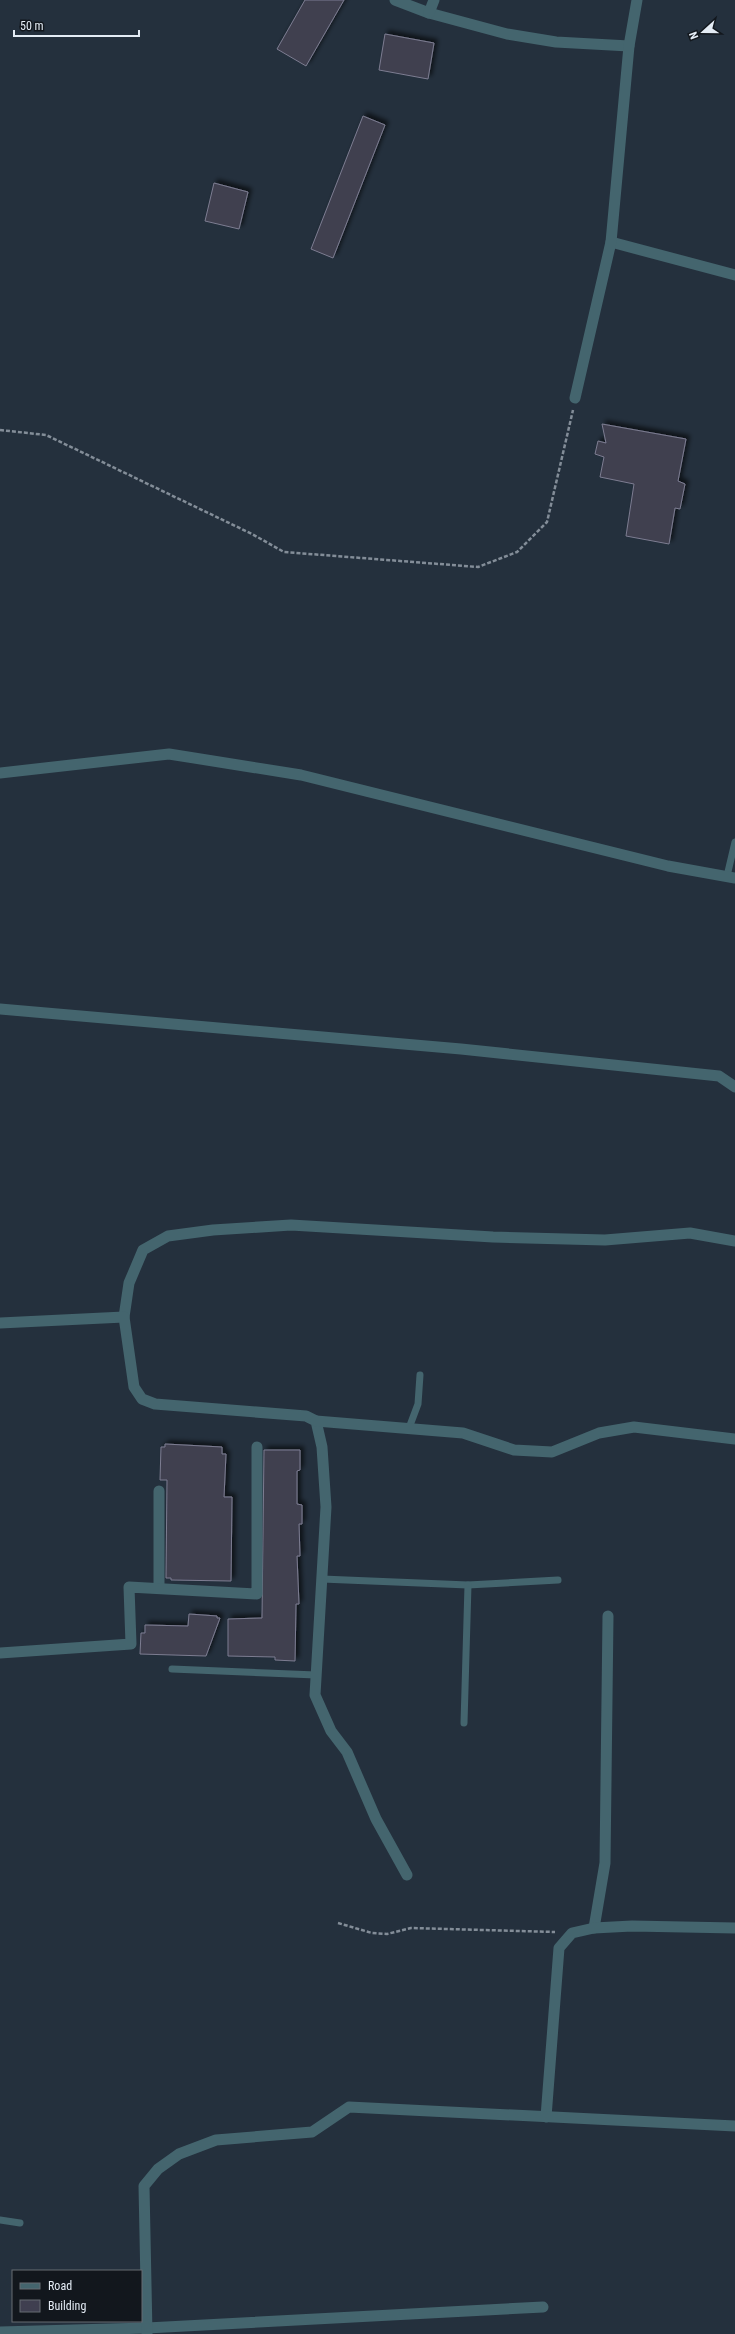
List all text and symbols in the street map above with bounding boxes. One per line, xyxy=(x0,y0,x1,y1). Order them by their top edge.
scale bar xyxy=(14,12,139,38)
north arrow xyxy=(683,12,723,52)
text: 50 m xyxy=(20,19,44,33)
text: N xyxy=(687,30,701,41)
legend xyxy=(12,2270,142,2322)
text: Road xyxy=(48,2279,72,2293)
text: Building xyxy=(48,2299,86,2313)

